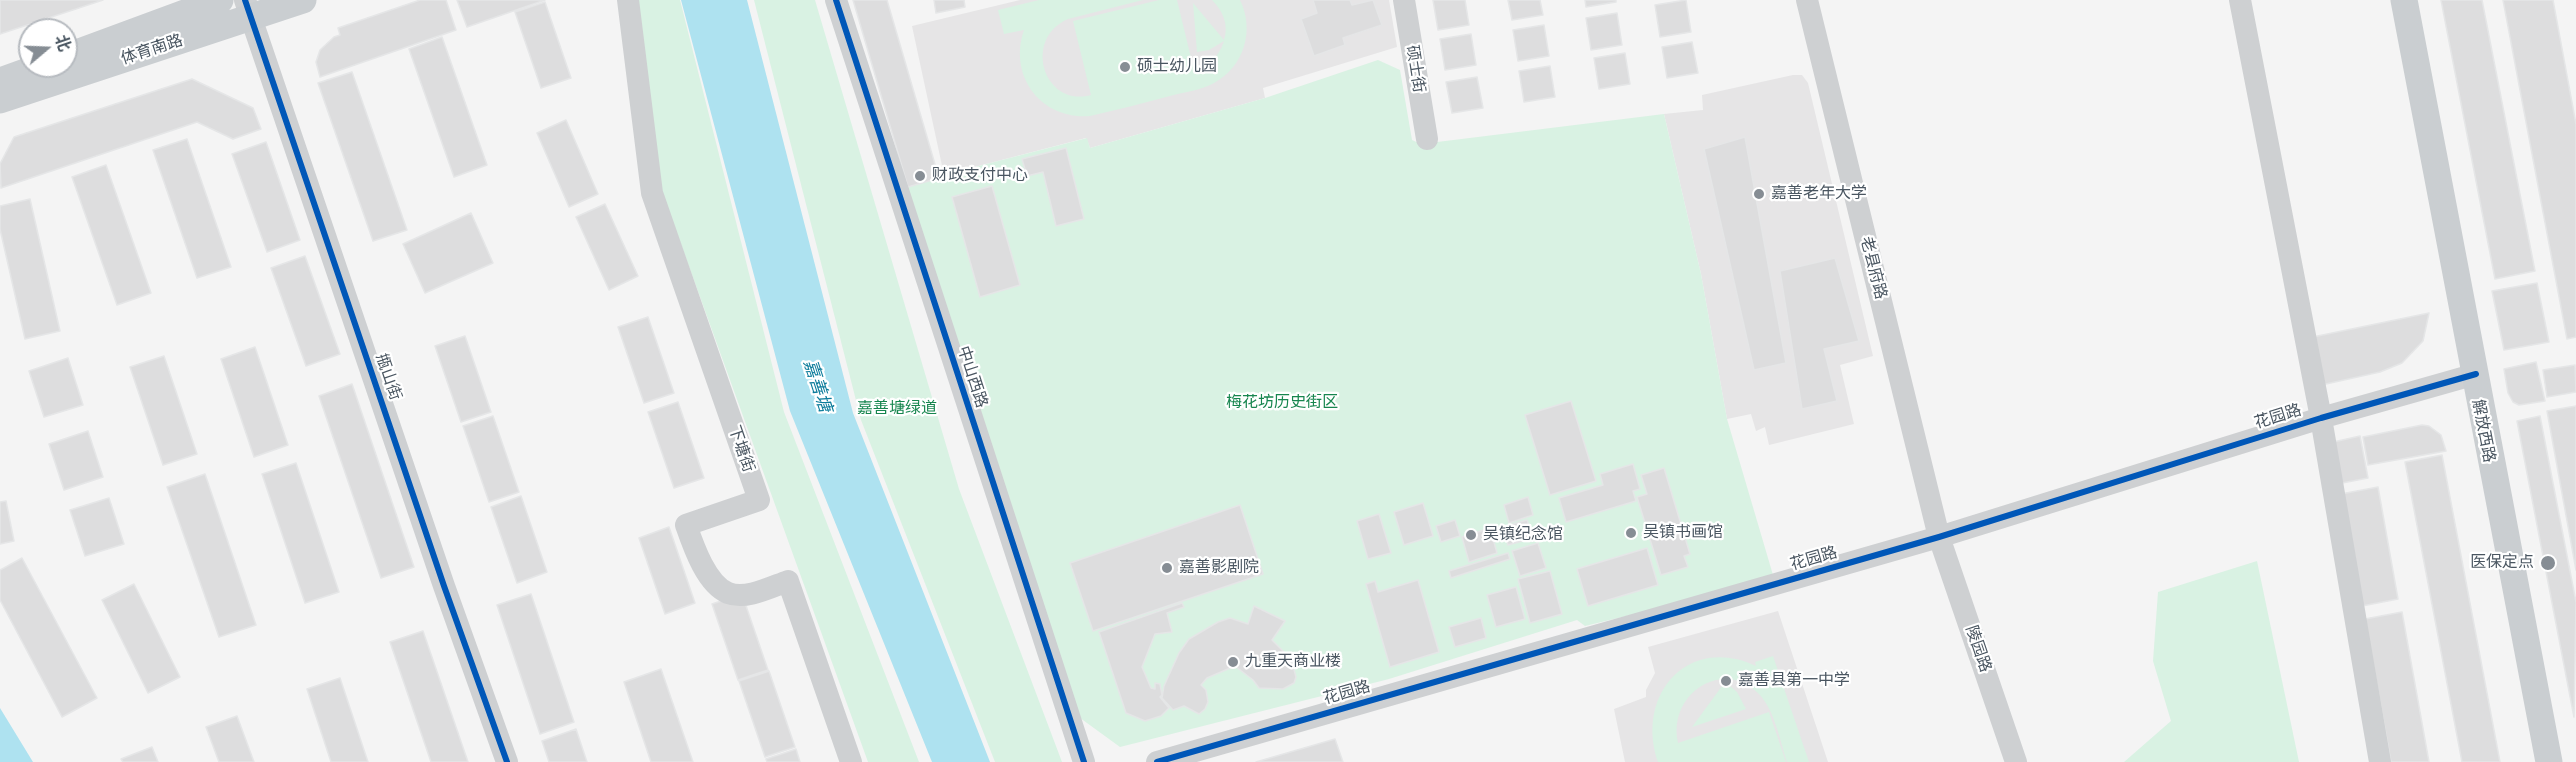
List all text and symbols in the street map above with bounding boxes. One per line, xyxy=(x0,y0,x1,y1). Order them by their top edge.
north arrow xyxy=(18,18,78,78)
street label: 体育南路 xyxy=(119,31,185,69)
text: 北 xyxy=(50,32,76,54)
street label: 硕士街 xyxy=(1402,44,1428,94)
place label: 硕士幼儿园 xyxy=(1137,57,1217,77)
marker: 硕士幼儿园 xyxy=(1118,60,1132,74)
place label: 财政支付中心 xyxy=(932,166,1028,186)
marker: 财政支付中心 xyxy=(913,169,927,183)
place label: 嘉善老年大学 xyxy=(1771,184,1867,204)
marker: 嘉善老年大学 xyxy=(1752,187,1766,201)
street label: 老县府路 xyxy=(1856,235,1890,301)
street label: 中山西路 xyxy=(953,344,991,410)
street label: 甁山街 xyxy=(371,351,405,403)
water label: 嘉善塘 xyxy=(798,357,836,415)
park label: 梅花坊历史街区 xyxy=(1226,393,1338,413)
street label: 解放西路 xyxy=(2467,398,2499,464)
park label: 嘉善塘绿道 xyxy=(857,399,937,419)
street label: 花园路 xyxy=(2252,401,2304,433)
street label: 下塘街 xyxy=(724,423,758,475)
place label: 吴镇书画馆 xyxy=(1643,523,1723,543)
place label: 吴镇纪念馆 xyxy=(1483,525,1563,545)
marker: 吴镇书画馆 xyxy=(1624,526,1638,540)
marker: 吴镇纪念馆 xyxy=(1464,528,1478,542)
street label: 花园路 xyxy=(1788,543,1840,575)
place label: 医保定点 xyxy=(2470,553,2534,573)
marker: 医保定点 xyxy=(2539,554,2557,572)
place label: 嘉善影剧院 xyxy=(1179,558,1259,578)
marker: 嘉善影剧院 xyxy=(1160,561,1174,575)
street label: 陵园路 xyxy=(1961,623,1995,675)
place label: 九重天商业楼 xyxy=(1245,652,1341,672)
marker: 九重天商业楼 xyxy=(1226,655,1240,669)
place label: 嘉善县第一中学 xyxy=(1738,671,1850,691)
marker: 嘉善县第一中学 xyxy=(1719,674,1733,688)
street label: 花园路 xyxy=(1321,677,1373,709)

